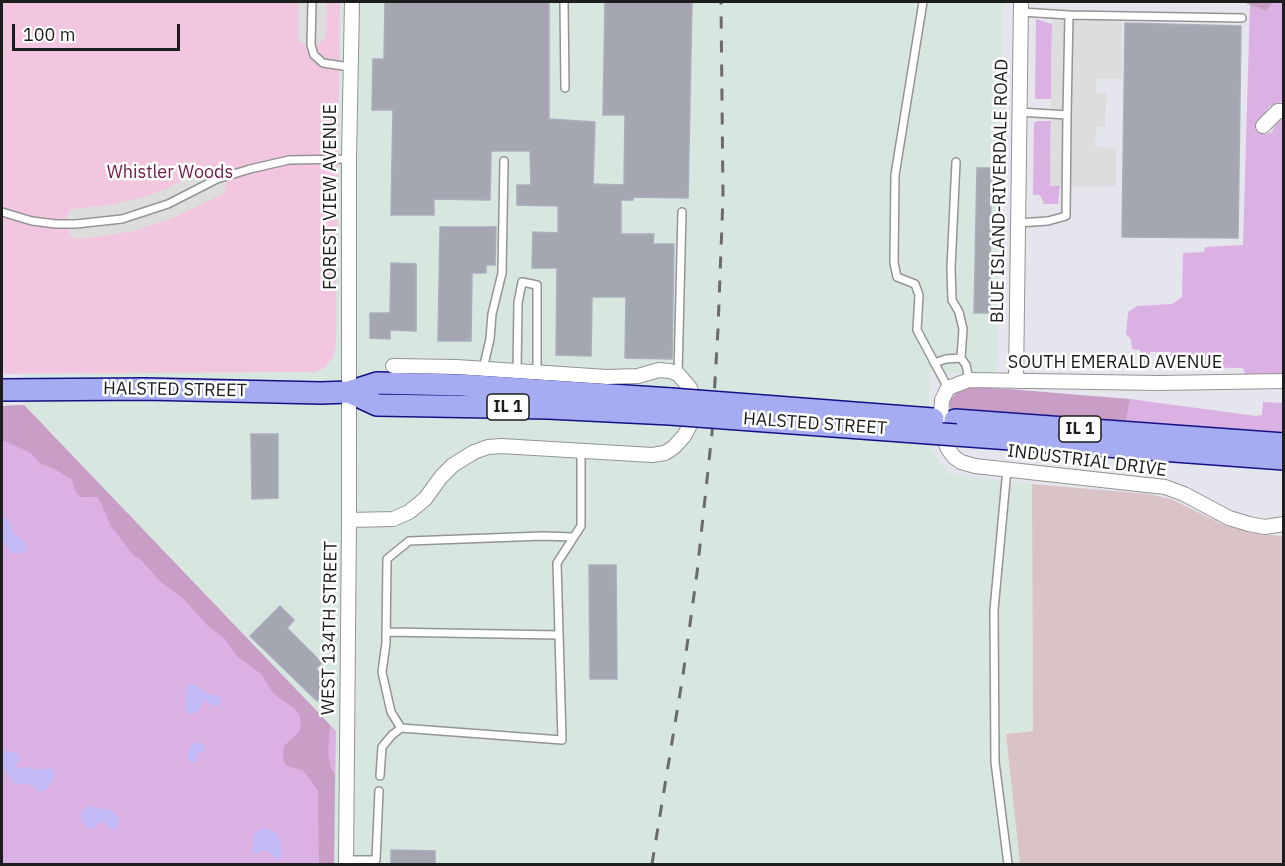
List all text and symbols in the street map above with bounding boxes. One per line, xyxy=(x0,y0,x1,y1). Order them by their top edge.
scale bar xyxy=(15,12,183,50)
text: 100 m xyxy=(23,23,75,46)
street label: BLUE ISLAND-RIVERDALE ROAD xyxy=(987,59,1013,323)
street label: FOREST VIEW AVENUE xyxy=(320,104,342,290)
park label: Whistler Woods xyxy=(107,162,233,184)
street label: SOUTH EMERALD AVENUE xyxy=(1008,352,1222,374)
street label: HALSTED STREET xyxy=(103,378,247,402)
road number: IL 1 xyxy=(487,394,529,420)
street label: HALSTED STREET xyxy=(742,408,888,440)
road number: IL 1 xyxy=(1059,416,1101,442)
street label: INDUSTRIAL DRIVE xyxy=(1006,441,1168,481)
street label: WEST 134TH STREET xyxy=(318,541,342,715)

